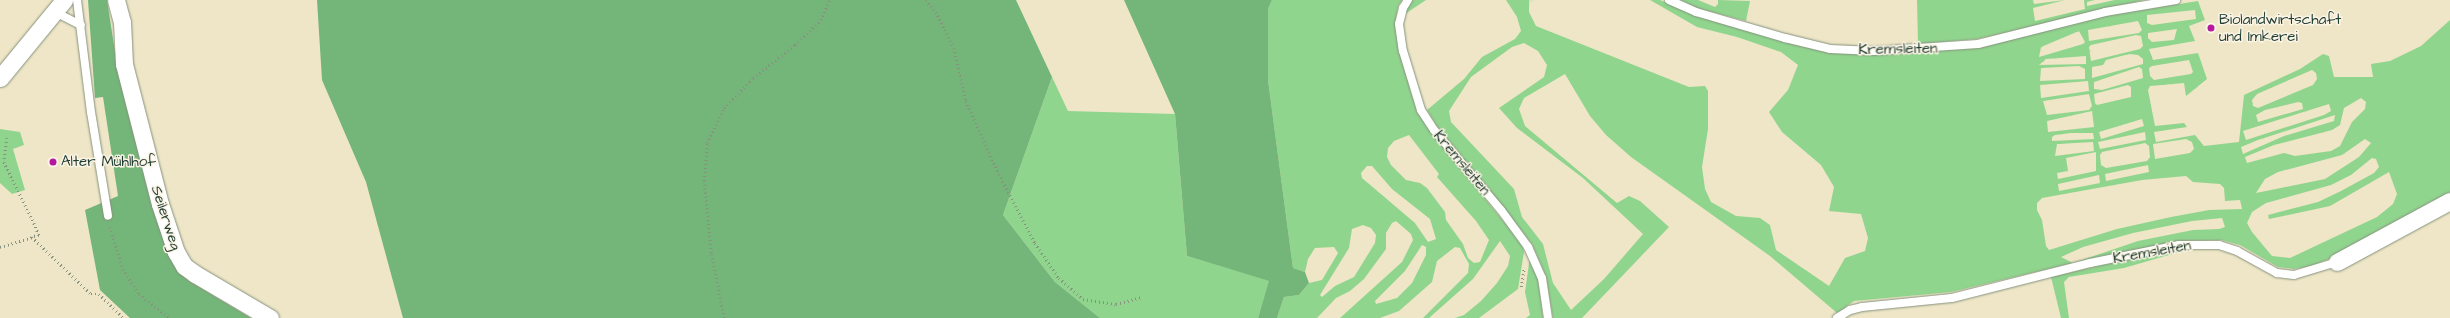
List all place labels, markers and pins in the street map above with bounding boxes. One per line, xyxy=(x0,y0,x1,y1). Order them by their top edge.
place label: Biolandwirtschaft und Imkerei xyxy=(2219,10,2341,45)
marker: Biolandwirtschaft und Imkerei xyxy=(2206,23,2216,33)
place label: Alter Mühlhof xyxy=(61,153,156,171)
marker: Alter Mühlhof xyxy=(48,157,58,167)

